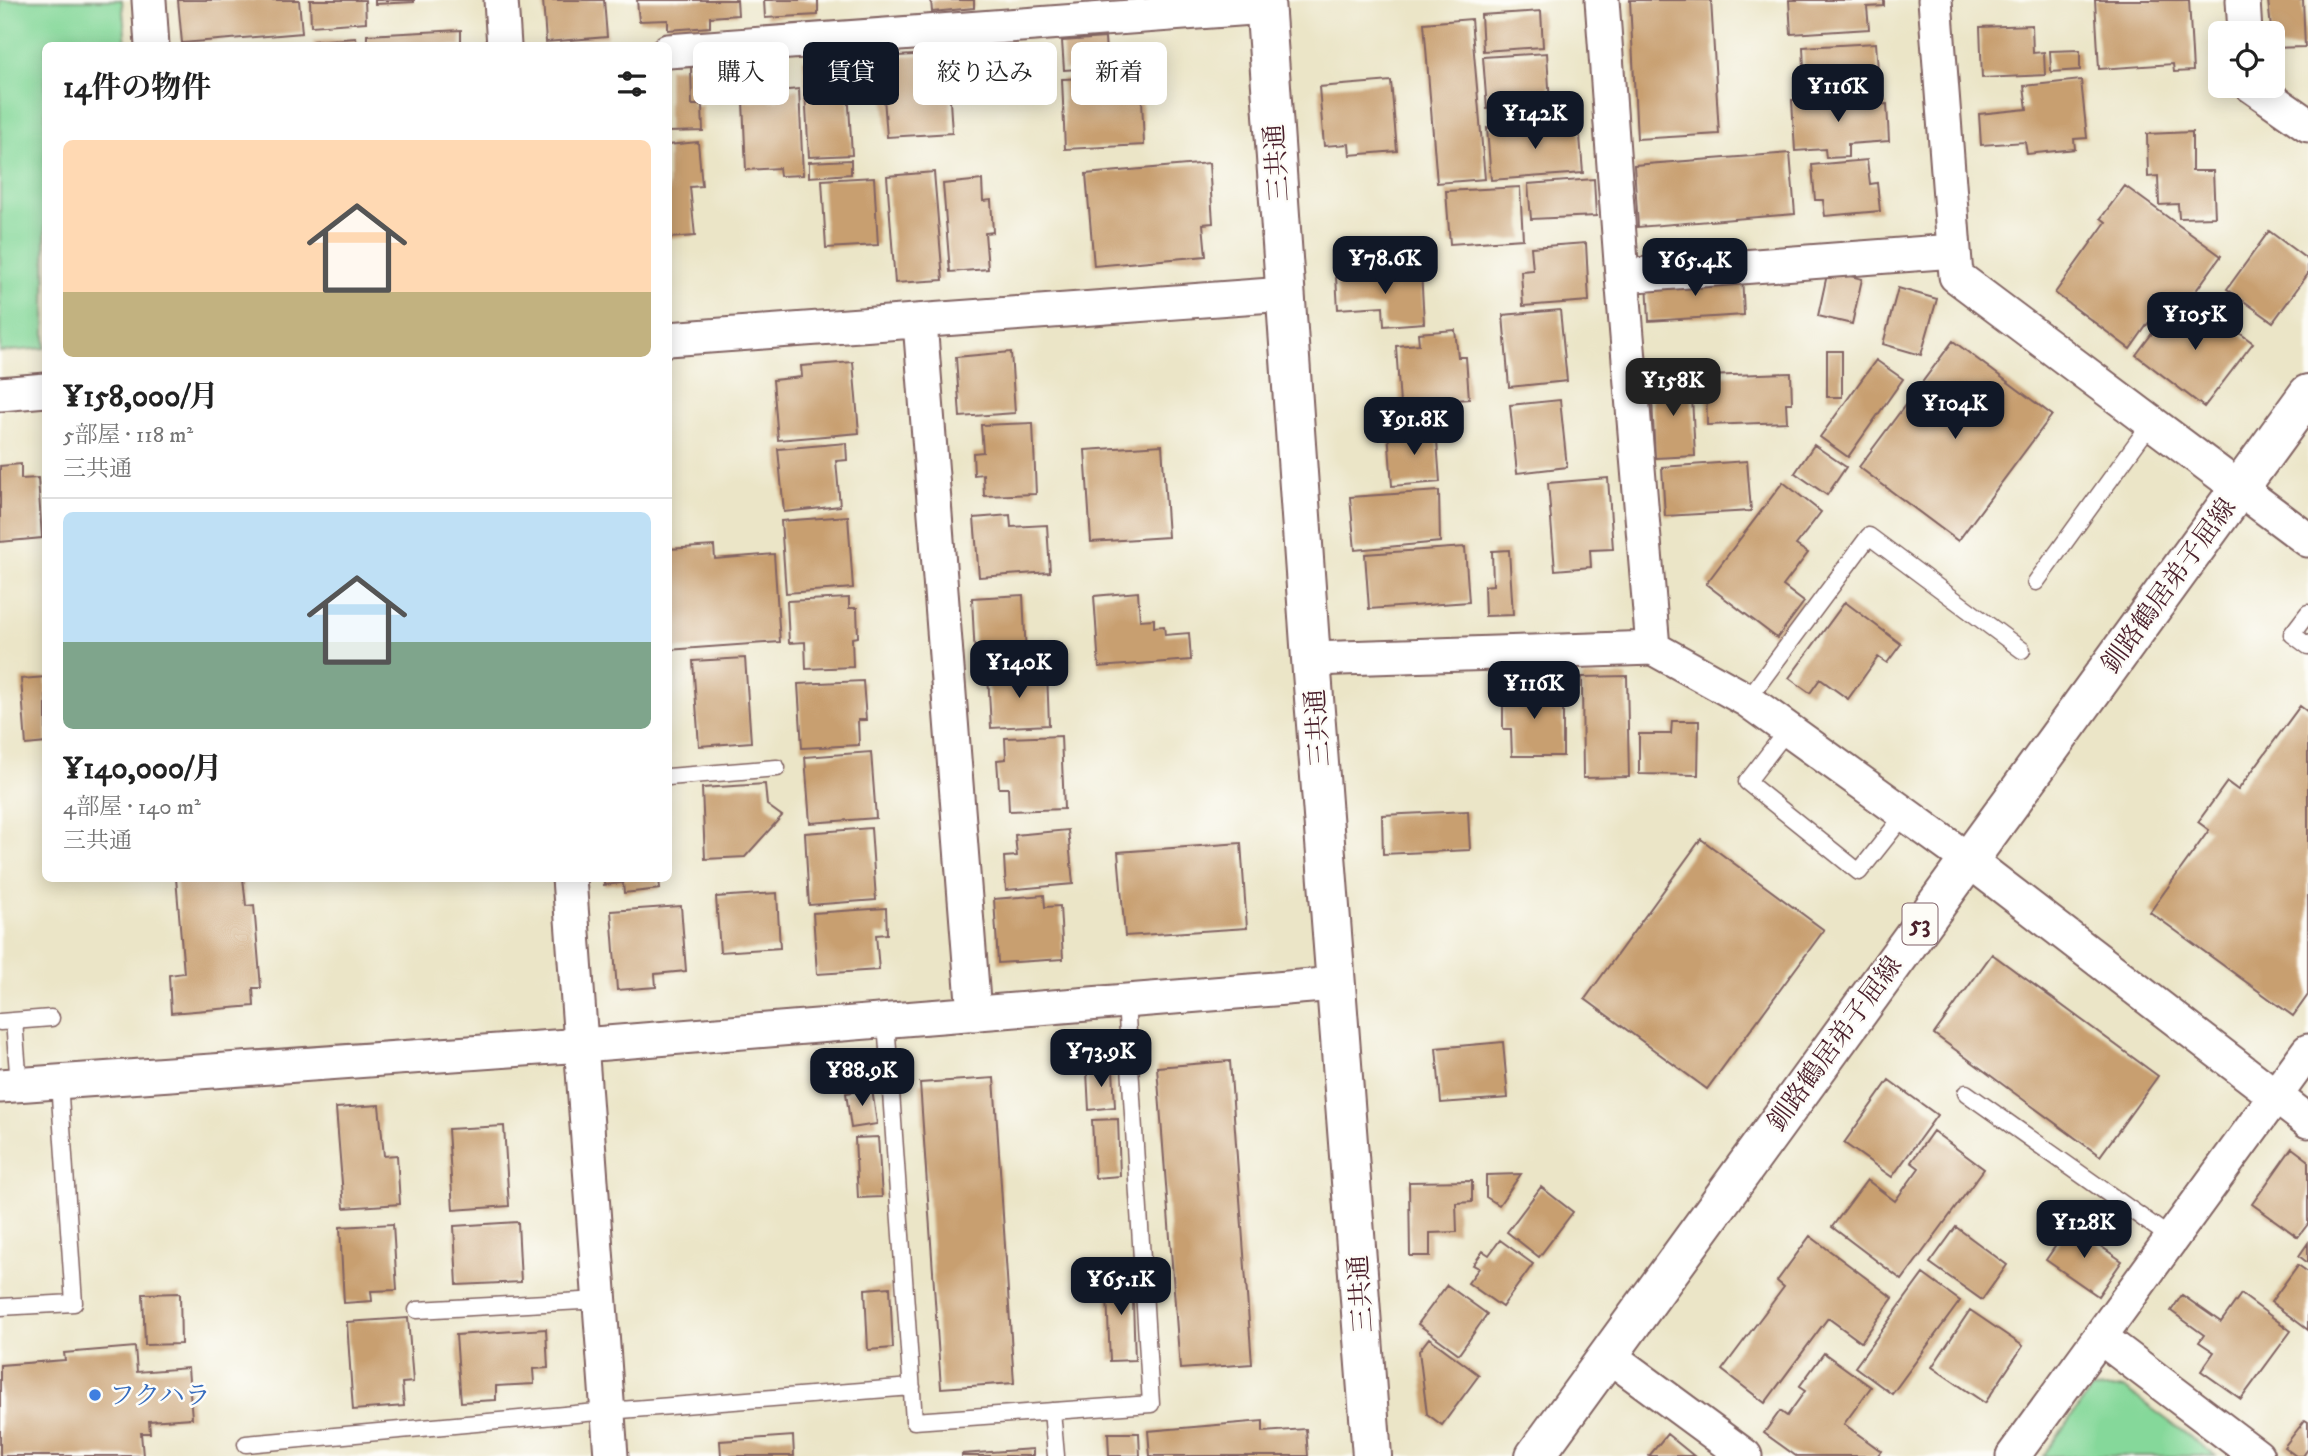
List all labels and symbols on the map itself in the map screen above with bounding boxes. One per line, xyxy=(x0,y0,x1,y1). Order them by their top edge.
pin: ¥116K xyxy=(1789,64,1887,124)
pin: ¥142K xyxy=(1486,92,1584,151)
street label: 三共通 xyxy=(1258,123,1297,203)
pin: ¥78.6K xyxy=(1328,236,1442,296)
pin: ¥65.4K xyxy=(1638,238,1752,298)
pin: ¥105K xyxy=(2146,292,2244,352)
pin: ¥158K xyxy=(1624,358,1722,418)
pin: ¥104K xyxy=(1906,382,2004,441)
pin: ¥91.8K xyxy=(1357,398,1471,457)
street label: 釧路鶴居弟子屈線 xyxy=(2095,492,2244,680)
pin: ¥140K xyxy=(970,640,1068,700)
pin: ¥116K xyxy=(1485,662,1583,721)
street label: 三共通 xyxy=(1299,688,1338,768)
road number: 53 xyxy=(1902,904,1938,944)
street label: 釧路鶴居弟子屈線 xyxy=(1761,950,1910,1138)
pin: ¥73.9K xyxy=(1044,1030,1158,1089)
pin: ¥88.9K xyxy=(805,1048,919,1108)
pin: ¥128K xyxy=(2035,1200,2133,1260)
street label: 三共通 xyxy=(1342,1254,1381,1334)
pin: ¥65.1K xyxy=(1064,1258,1178,1317)
place label: フクハラ xyxy=(109,1380,211,1413)
marker: フクハラ xyxy=(87,1387,103,1403)

